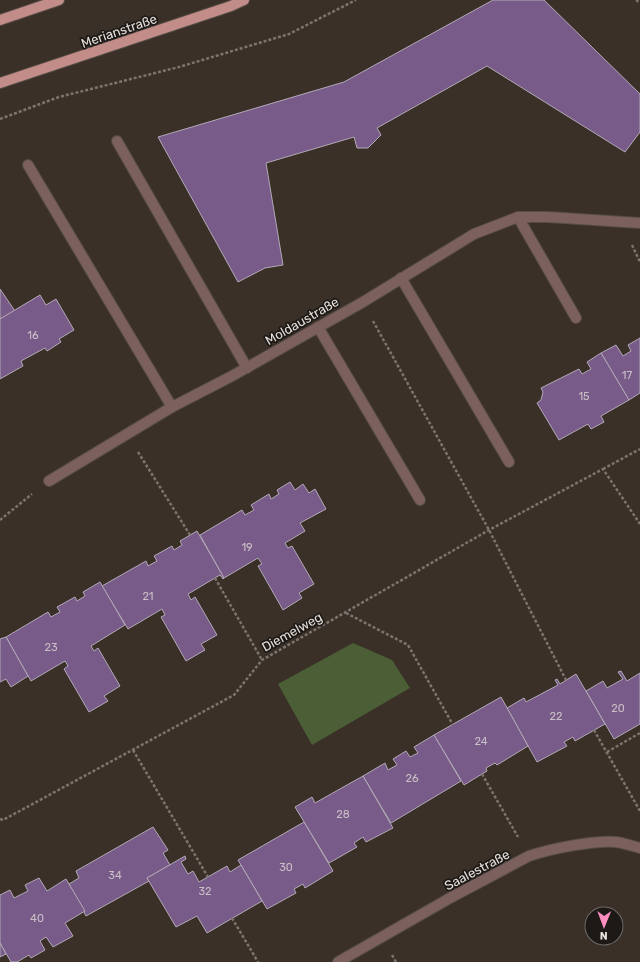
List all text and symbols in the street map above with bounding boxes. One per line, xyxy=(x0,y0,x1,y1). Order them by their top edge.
street label: Merianstraße xyxy=(79,11,159,51)
street label: Moldaustraße xyxy=(263,294,341,348)
house number: 16 xyxy=(27,329,39,342)
house number: 17 xyxy=(622,369,633,382)
house number: 15 xyxy=(578,390,590,403)
house number: 19 xyxy=(241,541,253,554)
house number: 21 xyxy=(142,590,154,603)
street label: Diemelweg xyxy=(259,609,325,656)
house number: 23 xyxy=(44,641,58,654)
house number: 20 xyxy=(611,702,625,715)
house number: 22 xyxy=(550,710,562,723)
house number: 24 xyxy=(474,735,488,748)
house number: 26 xyxy=(405,772,419,785)
house number: 28 xyxy=(336,808,350,821)
street label: Saalestraße xyxy=(442,847,512,893)
house number: 30 xyxy=(279,861,293,874)
house number: 34 xyxy=(108,869,122,882)
house number: 32 xyxy=(198,885,212,898)
north arrow xyxy=(584,906,624,946)
house number: 40 xyxy=(30,912,44,925)
text: N xyxy=(600,929,608,942)

